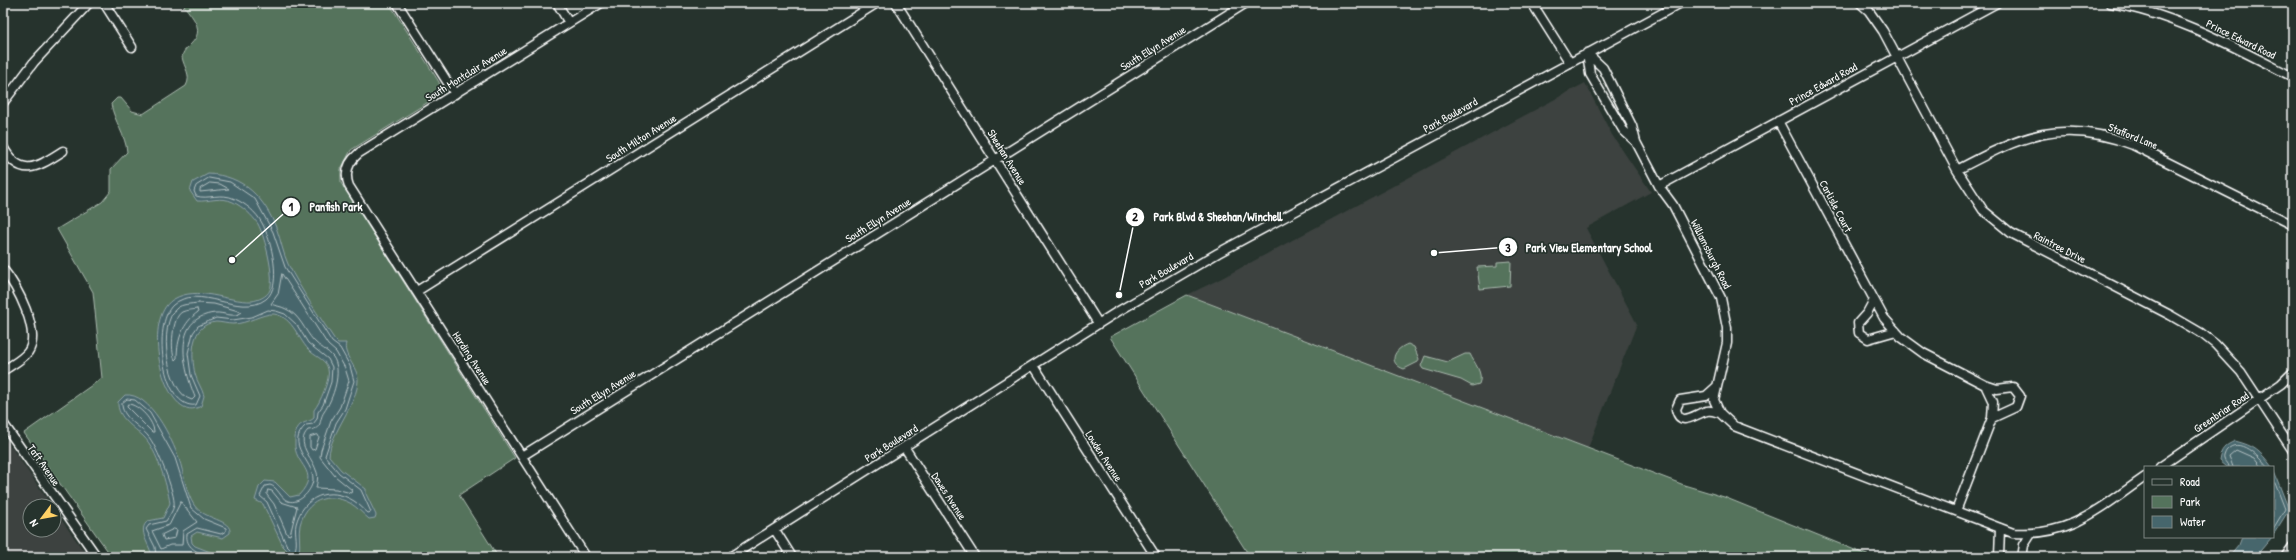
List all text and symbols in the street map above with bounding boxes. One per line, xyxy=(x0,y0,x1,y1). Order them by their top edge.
street label: Prince Edward Road xyxy=(2204,16,2279,62)
street label: South Ellyn Avenue xyxy=(1118,22,1189,74)
street label: South Montclair Avenue xyxy=(423,43,510,105)
street label: Prince Edward Road xyxy=(1786,59,1860,108)
street label: Park Boulevard xyxy=(1420,94,1480,136)
street label: South Milton Avenue xyxy=(603,110,679,165)
street label: Stafford Lane xyxy=(2106,120,2160,152)
street label: Sheehan Avenue xyxy=(984,127,1030,188)
street label: Carlisle Court xyxy=(1816,178,1856,235)
street label: South Ellyn Avenue xyxy=(843,194,914,246)
callout: Panfish Park xyxy=(281,195,370,219)
text: 1 xyxy=(289,198,294,215)
text: Panfish Park xyxy=(309,198,363,215)
callout: Park Blvd & Sheehan/Winchell xyxy=(1125,205,1290,229)
text: 2 xyxy=(1132,208,1138,225)
text: Park Blvd & Sheehan/Winchell xyxy=(1154,208,1283,225)
street label: Williamsburgh Road xyxy=(1688,217,1735,292)
street label: Raintree Drive xyxy=(2032,228,2089,266)
callout: Park View Elementary School xyxy=(1498,235,1660,259)
text: 3 xyxy=(1505,239,1511,256)
text: Park View Elementary School xyxy=(1526,239,1653,257)
street label: Park Boulevard xyxy=(1137,249,1196,291)
street label: Harding Avenue xyxy=(450,329,495,388)
street label: South Ellyn Avenue xyxy=(568,366,639,418)
street label: Greenbriar Road xyxy=(2191,388,2252,436)
street label: Park Boulevard xyxy=(862,421,921,465)
street label: Lowden Avenue xyxy=(1082,428,1126,485)
street label: Taft Avenue xyxy=(25,441,64,489)
legend xyxy=(2144,466,2274,538)
street label: Dawes Avenue xyxy=(929,470,970,523)
text: Road xyxy=(2180,473,2200,490)
text: Park xyxy=(2180,493,2200,510)
north arrow xyxy=(22,498,62,538)
text: Water xyxy=(2180,513,2206,530)
text: N xyxy=(26,517,41,529)

